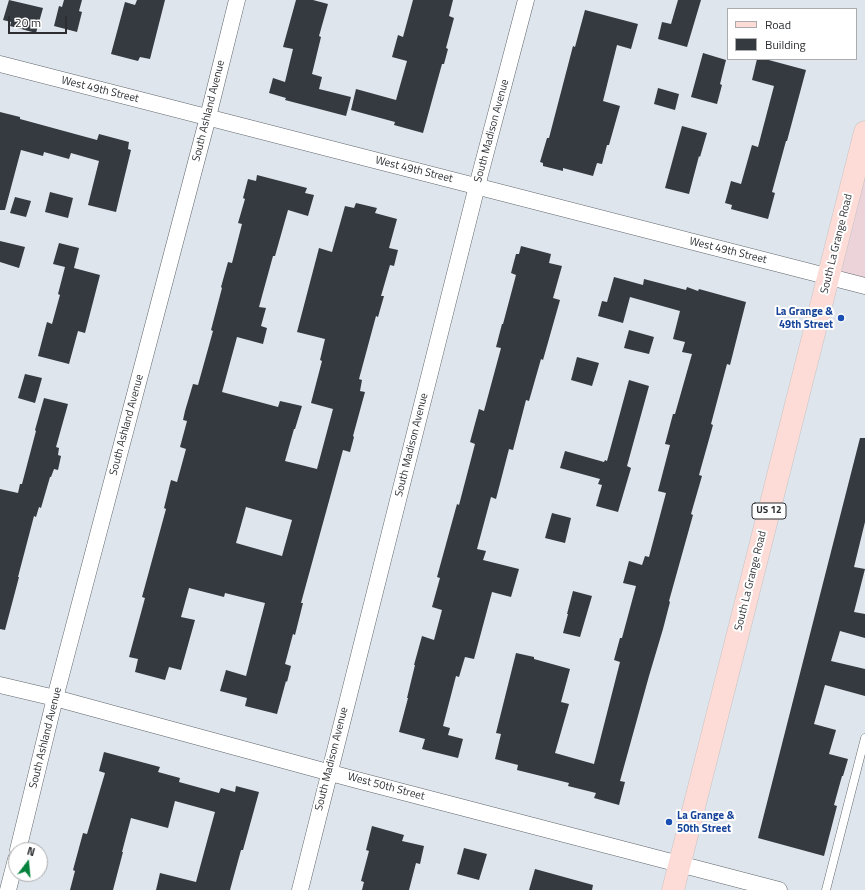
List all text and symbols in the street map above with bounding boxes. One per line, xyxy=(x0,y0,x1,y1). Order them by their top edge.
scale bar xyxy=(10,8,69,34)
legend xyxy=(727,8,857,60)
text: 20 m xyxy=(15,13,41,32)
text: Road xyxy=(765,15,791,34)
text: Building xyxy=(765,35,806,54)
street label: South Ashland Avenue xyxy=(190,59,228,163)
street label: West 49th Street xyxy=(60,74,140,106)
street label: South Madison Avenue xyxy=(472,78,512,184)
street label: West 49th Street xyxy=(374,154,454,186)
street label: South La Grange Road xyxy=(818,193,856,295)
street label: West 49th Street xyxy=(688,235,768,267)
place label: La Grange & 49th Street xyxy=(776,305,833,331)
marker: La Grange & 49th Street xyxy=(836,313,846,323)
street label: South Ashland Avenue xyxy=(107,373,147,477)
street label: South Madison Avenue xyxy=(393,392,431,498)
road number: US 12 xyxy=(752,503,786,519)
street label: South La Grange Road xyxy=(732,530,770,632)
street label: South Ashland Avenue xyxy=(27,686,65,790)
street label: South Madison Avenue xyxy=(313,706,351,812)
street label: West 50th Street xyxy=(346,770,426,804)
place label: La Grange & 50th Street xyxy=(677,809,734,835)
marker: La Grange & 50th Street xyxy=(664,817,674,827)
north arrow xyxy=(8,842,48,882)
text: N xyxy=(25,843,37,860)

